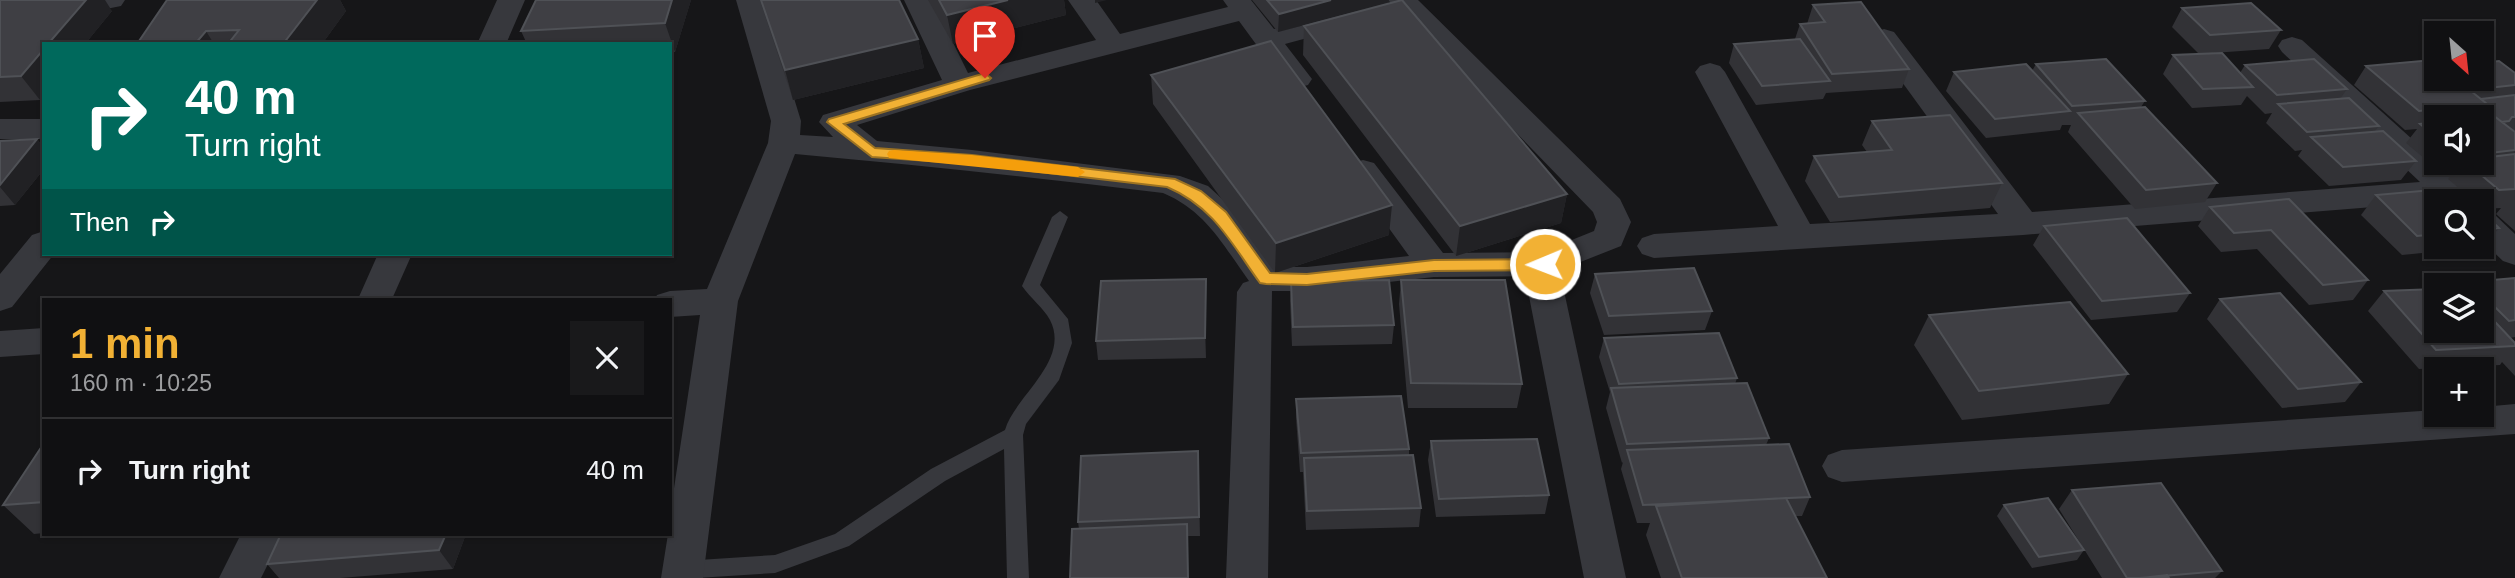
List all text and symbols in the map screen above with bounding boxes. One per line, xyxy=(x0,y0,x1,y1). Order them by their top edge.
pin xyxy=(955,6,1015,78)
icon: arrive xyxy=(966,17,1004,55)
north arrow xyxy=(2424,21,2494,91)
map controls xyxy=(2424,21,2494,427)
icon: right xyxy=(70,70,161,161)
text: 40 m xyxy=(185,70,297,124)
button: sound xyxy=(2424,105,2494,175)
text: Turn right xyxy=(185,127,321,163)
button: search xyxy=(2424,189,2494,259)
icon: right xyxy=(143,203,181,241)
text: Then xyxy=(70,207,129,237)
position arrow xyxy=(1508,227,1582,301)
button: layers xyxy=(2424,273,2494,343)
text: 1 min xyxy=(70,320,180,367)
button: close xyxy=(570,321,644,395)
button: + xyxy=(2424,357,2494,427)
text: 160 m · 10:25 xyxy=(70,370,212,396)
icon: right xyxy=(70,452,108,490)
text: Turn right xyxy=(129,455,250,485)
text: 40 m xyxy=(586,455,644,485)

